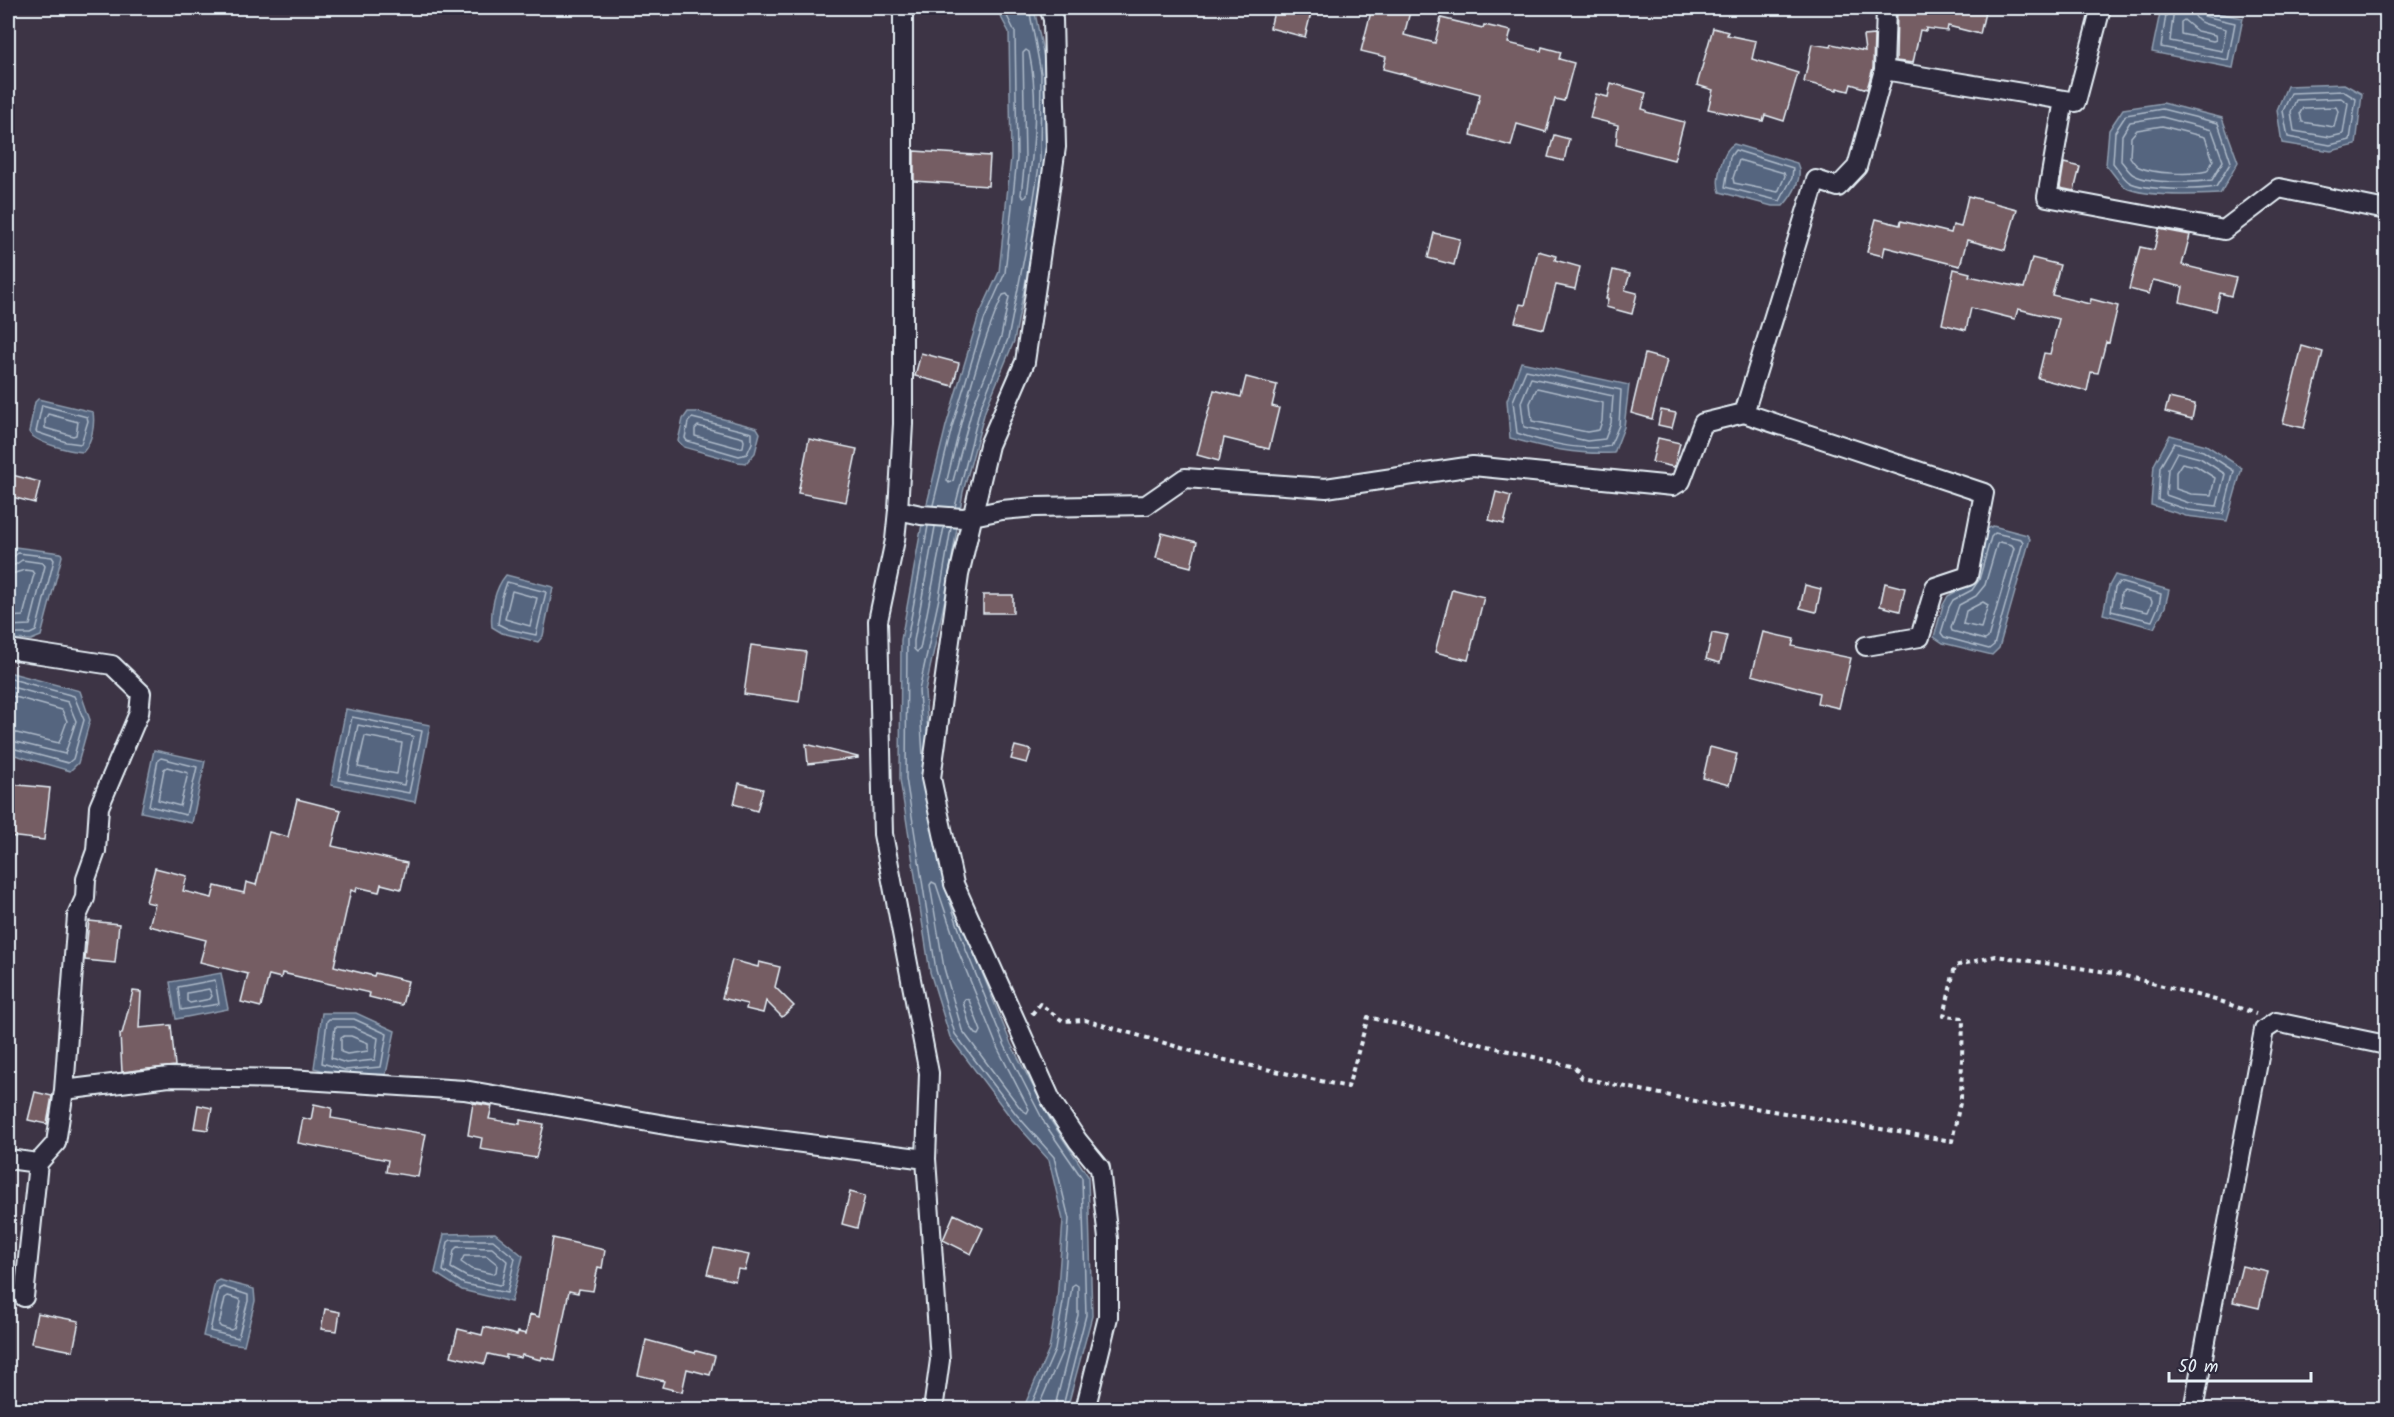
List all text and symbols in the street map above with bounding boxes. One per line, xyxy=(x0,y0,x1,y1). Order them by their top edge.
scale bar xyxy=(2169,1345,2312,1383)
text: 50 m xyxy=(2178,1353,2218,1382)

